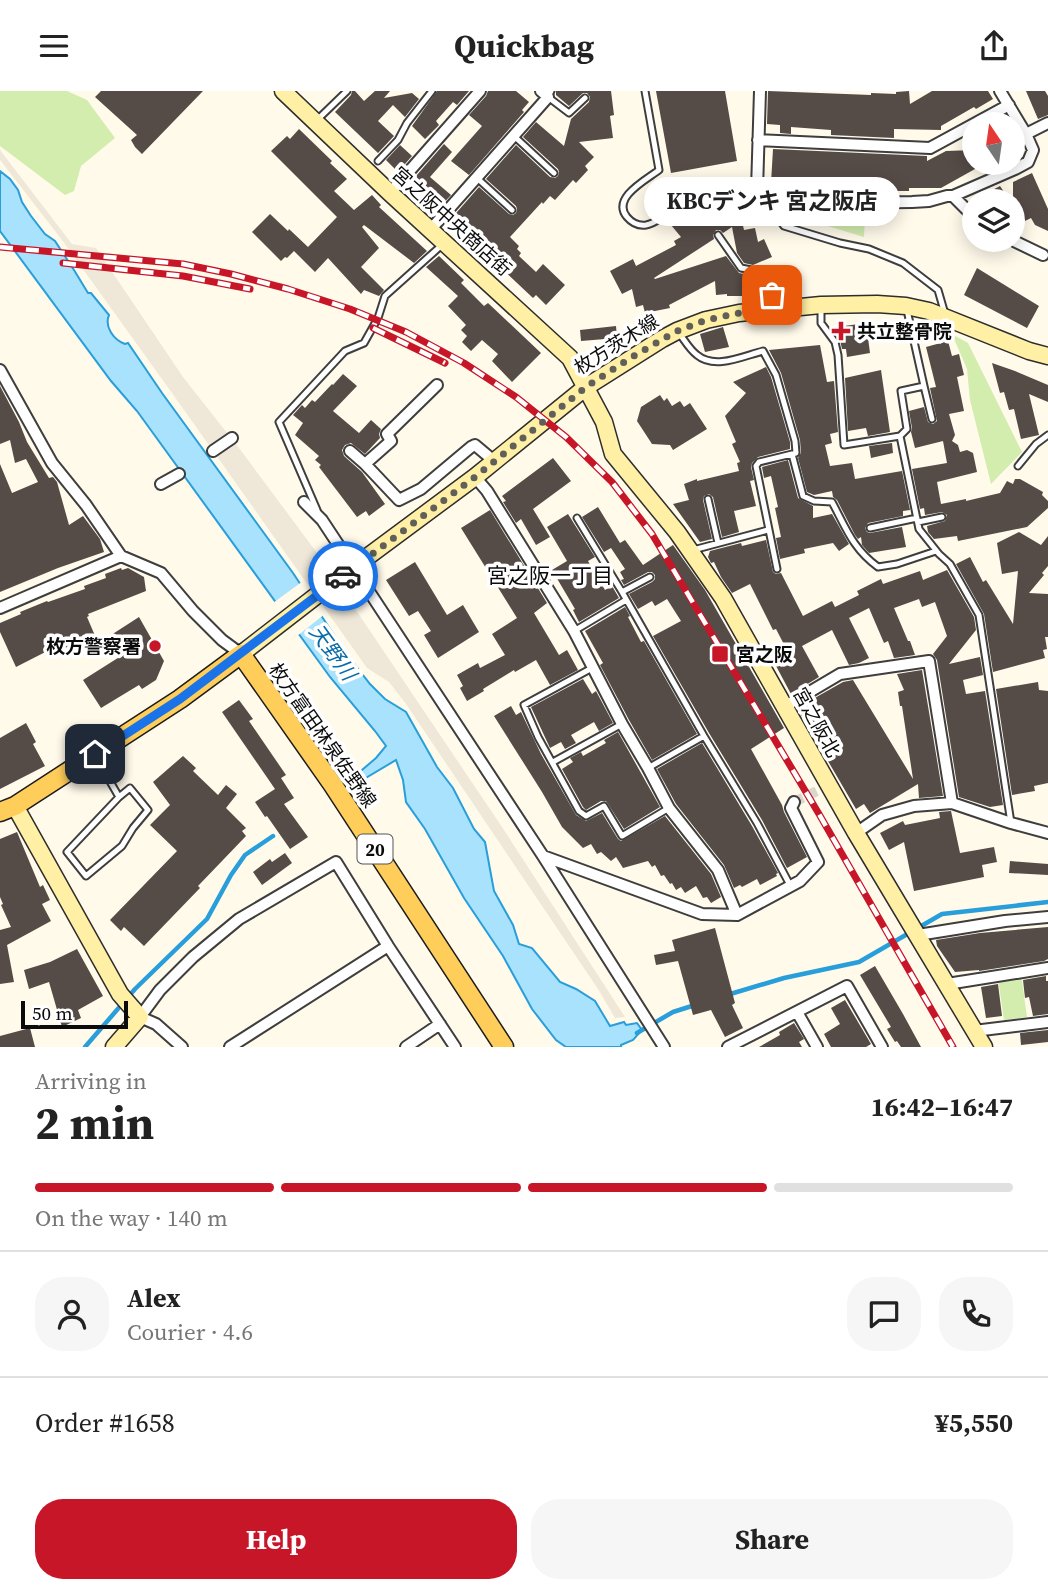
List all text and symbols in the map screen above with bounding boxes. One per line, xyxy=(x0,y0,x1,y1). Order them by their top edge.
text: Quickbag xyxy=(454,24,594,68)
icon: menu xyxy=(35,27,73,65)
icon: share xyxy=(975,27,1013,65)
north arrow xyxy=(962,112,1026,175)
map controls xyxy=(962,112,1025,252)
street label: 宮之阪中央商店街 xyxy=(387,160,517,282)
callout: KBCデンキ 宮之阪店 xyxy=(644,176,900,225)
text: KBCデンキ 宮之阪店 xyxy=(666,185,878,217)
button: layers xyxy=(962,189,1025,252)
pin xyxy=(742,265,802,325)
icon: bag xyxy=(753,276,791,314)
street label: 枚方茨木線 xyxy=(569,308,663,380)
place label: 共立整骨院 xyxy=(857,318,952,344)
marker: 共立整骨院 xyxy=(831,321,851,341)
courier xyxy=(308,541,378,611)
icon: car xyxy=(324,557,362,595)
district label: 宮之阪一丁目 xyxy=(487,561,613,590)
water label: 天野川 xyxy=(303,618,364,688)
place label: 枚方警察署 xyxy=(46,633,141,659)
marker: 枚方警察署 xyxy=(147,638,163,654)
place label: 宮之阪 xyxy=(736,641,793,667)
marker: 宮之阪 xyxy=(710,644,730,664)
street label: 枚方富田林泉佐野線 xyxy=(263,657,383,813)
street label: 宮之阪北 xyxy=(787,682,847,762)
pin xyxy=(65,724,125,784)
icon: home xyxy=(76,735,114,773)
road number: 20 xyxy=(358,835,392,863)
scale bar xyxy=(21,998,128,1030)
text: 50 m xyxy=(32,1000,73,1026)
text: Arriving in xyxy=(35,1065,147,1097)
text: 16:42–16:47 xyxy=(871,1089,1013,1125)
text: 2 min xyxy=(35,1091,154,1154)
text: On the way · 140 m xyxy=(35,1202,228,1234)
button: person xyxy=(35,1277,109,1351)
button: chat xyxy=(847,1277,921,1351)
button: phone xyxy=(939,1277,1013,1351)
text: Alex xyxy=(127,1280,181,1316)
text: Courier · 4.6 xyxy=(127,1316,253,1348)
text: Order #1658 xyxy=(35,1405,175,1441)
text: ¥5,550 xyxy=(935,1405,1013,1441)
button: Help xyxy=(35,1499,517,1579)
button: Share xyxy=(531,1499,1013,1579)

